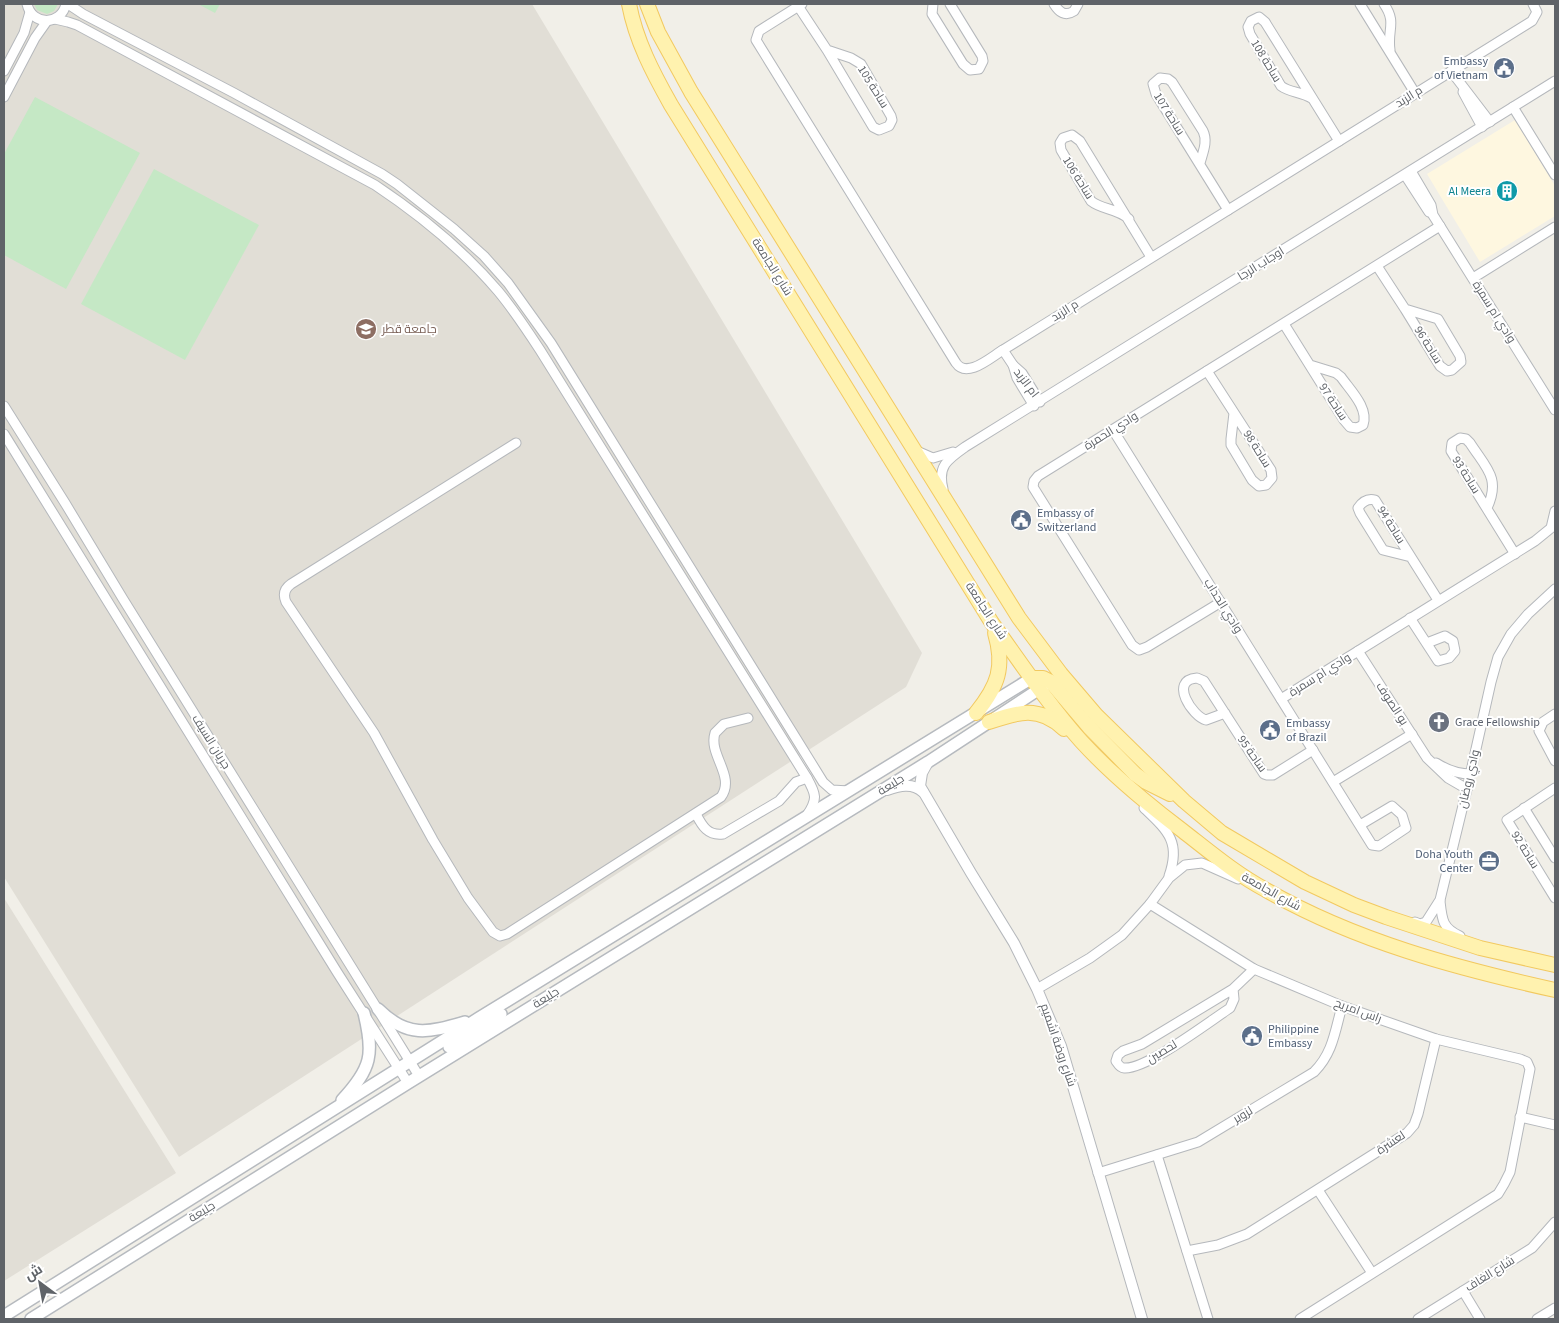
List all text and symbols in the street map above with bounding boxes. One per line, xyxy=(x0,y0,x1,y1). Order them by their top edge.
street label: ساحة 108 xyxy=(1247,36,1286,86)
place label: Embassy of Vietnam xyxy=(1434,53,1488,84)
public building icon: Embassy of Vietnam xyxy=(1492,56,1516,80)
street label: ساحة 105 xyxy=(853,62,893,112)
street label: م الزبد xyxy=(1392,82,1426,112)
street label: ساحة 107 xyxy=(1149,89,1189,139)
street label: ساحة 106 xyxy=(1058,153,1098,203)
building icon: Al Meera xyxy=(1495,179,1519,203)
place label: Al Meera xyxy=(1448,183,1491,200)
street label: شارع الجامعة xyxy=(748,235,797,299)
street label: اوجاب الرجا xyxy=(1234,243,1288,285)
street label: وادي ام سمرة xyxy=(1467,278,1520,347)
street label: م الزبد xyxy=(1048,296,1082,326)
school or university icon: جامعة قطر xyxy=(354,317,378,341)
place label: جامعة قطر xyxy=(381,321,437,338)
street label: ساحة 96 xyxy=(1410,323,1446,367)
street label: ام الزبد xyxy=(1009,365,1043,401)
street label: ساحة 97 xyxy=(1315,380,1351,424)
street label: وادي الحمرة xyxy=(1081,408,1142,455)
street label: ساحة 98 xyxy=(1239,427,1275,471)
street label: ساحة 93 xyxy=(1448,453,1484,497)
street label: ساحة 94 xyxy=(1373,503,1409,547)
place label: Embassy of Switzerland xyxy=(1037,505,1096,536)
public building icon: Embassy of Switzerland xyxy=(1009,508,1033,532)
street label: وادي الحداب xyxy=(1199,575,1247,637)
street label: شارع الجامعة xyxy=(961,579,1011,643)
street label: وادي ام سمرة xyxy=(1286,649,1355,702)
street label: بو الصوف xyxy=(1372,679,1412,729)
church icon: Grace Fellowship xyxy=(1427,710,1451,734)
street label: جريان السيف xyxy=(188,711,234,773)
place label: Grace Fellowship xyxy=(1455,714,1540,731)
place label: Embassy of Brazil xyxy=(1286,715,1331,746)
public building icon: Embassy of Brazil xyxy=(1258,718,1282,742)
street label: ساحة 95 xyxy=(1233,732,1271,776)
street label: وادي روضان xyxy=(1454,748,1485,810)
street label: جليعة xyxy=(874,770,908,800)
street label: ساحة 92 xyxy=(1507,828,1543,872)
place label: Doha Youth Center xyxy=(1415,846,1474,877)
office icon: Doha Youth Center xyxy=(1477,849,1501,873)
street label: شارع الجامعة xyxy=(1238,869,1304,915)
street label: جليعة xyxy=(529,983,563,1013)
street label: راس امريح xyxy=(1332,995,1384,1027)
street label: شارع روضة اشميم xyxy=(1036,1001,1080,1089)
place label: Philippine Embassy xyxy=(1268,1021,1319,1052)
public building icon: Philippine Embassy xyxy=(1240,1024,1264,1048)
street label: لحصين xyxy=(1144,1036,1180,1068)
street label: لزوير xyxy=(1229,1102,1256,1128)
street label: لعشرة xyxy=(1373,1127,1409,1159)
street label: جليعة xyxy=(185,1197,219,1227)
street label: شارع الغاف xyxy=(1462,1252,1518,1296)
north arrow xyxy=(15,1258,65,1308)
text: ش xyxy=(21,1260,47,1286)

